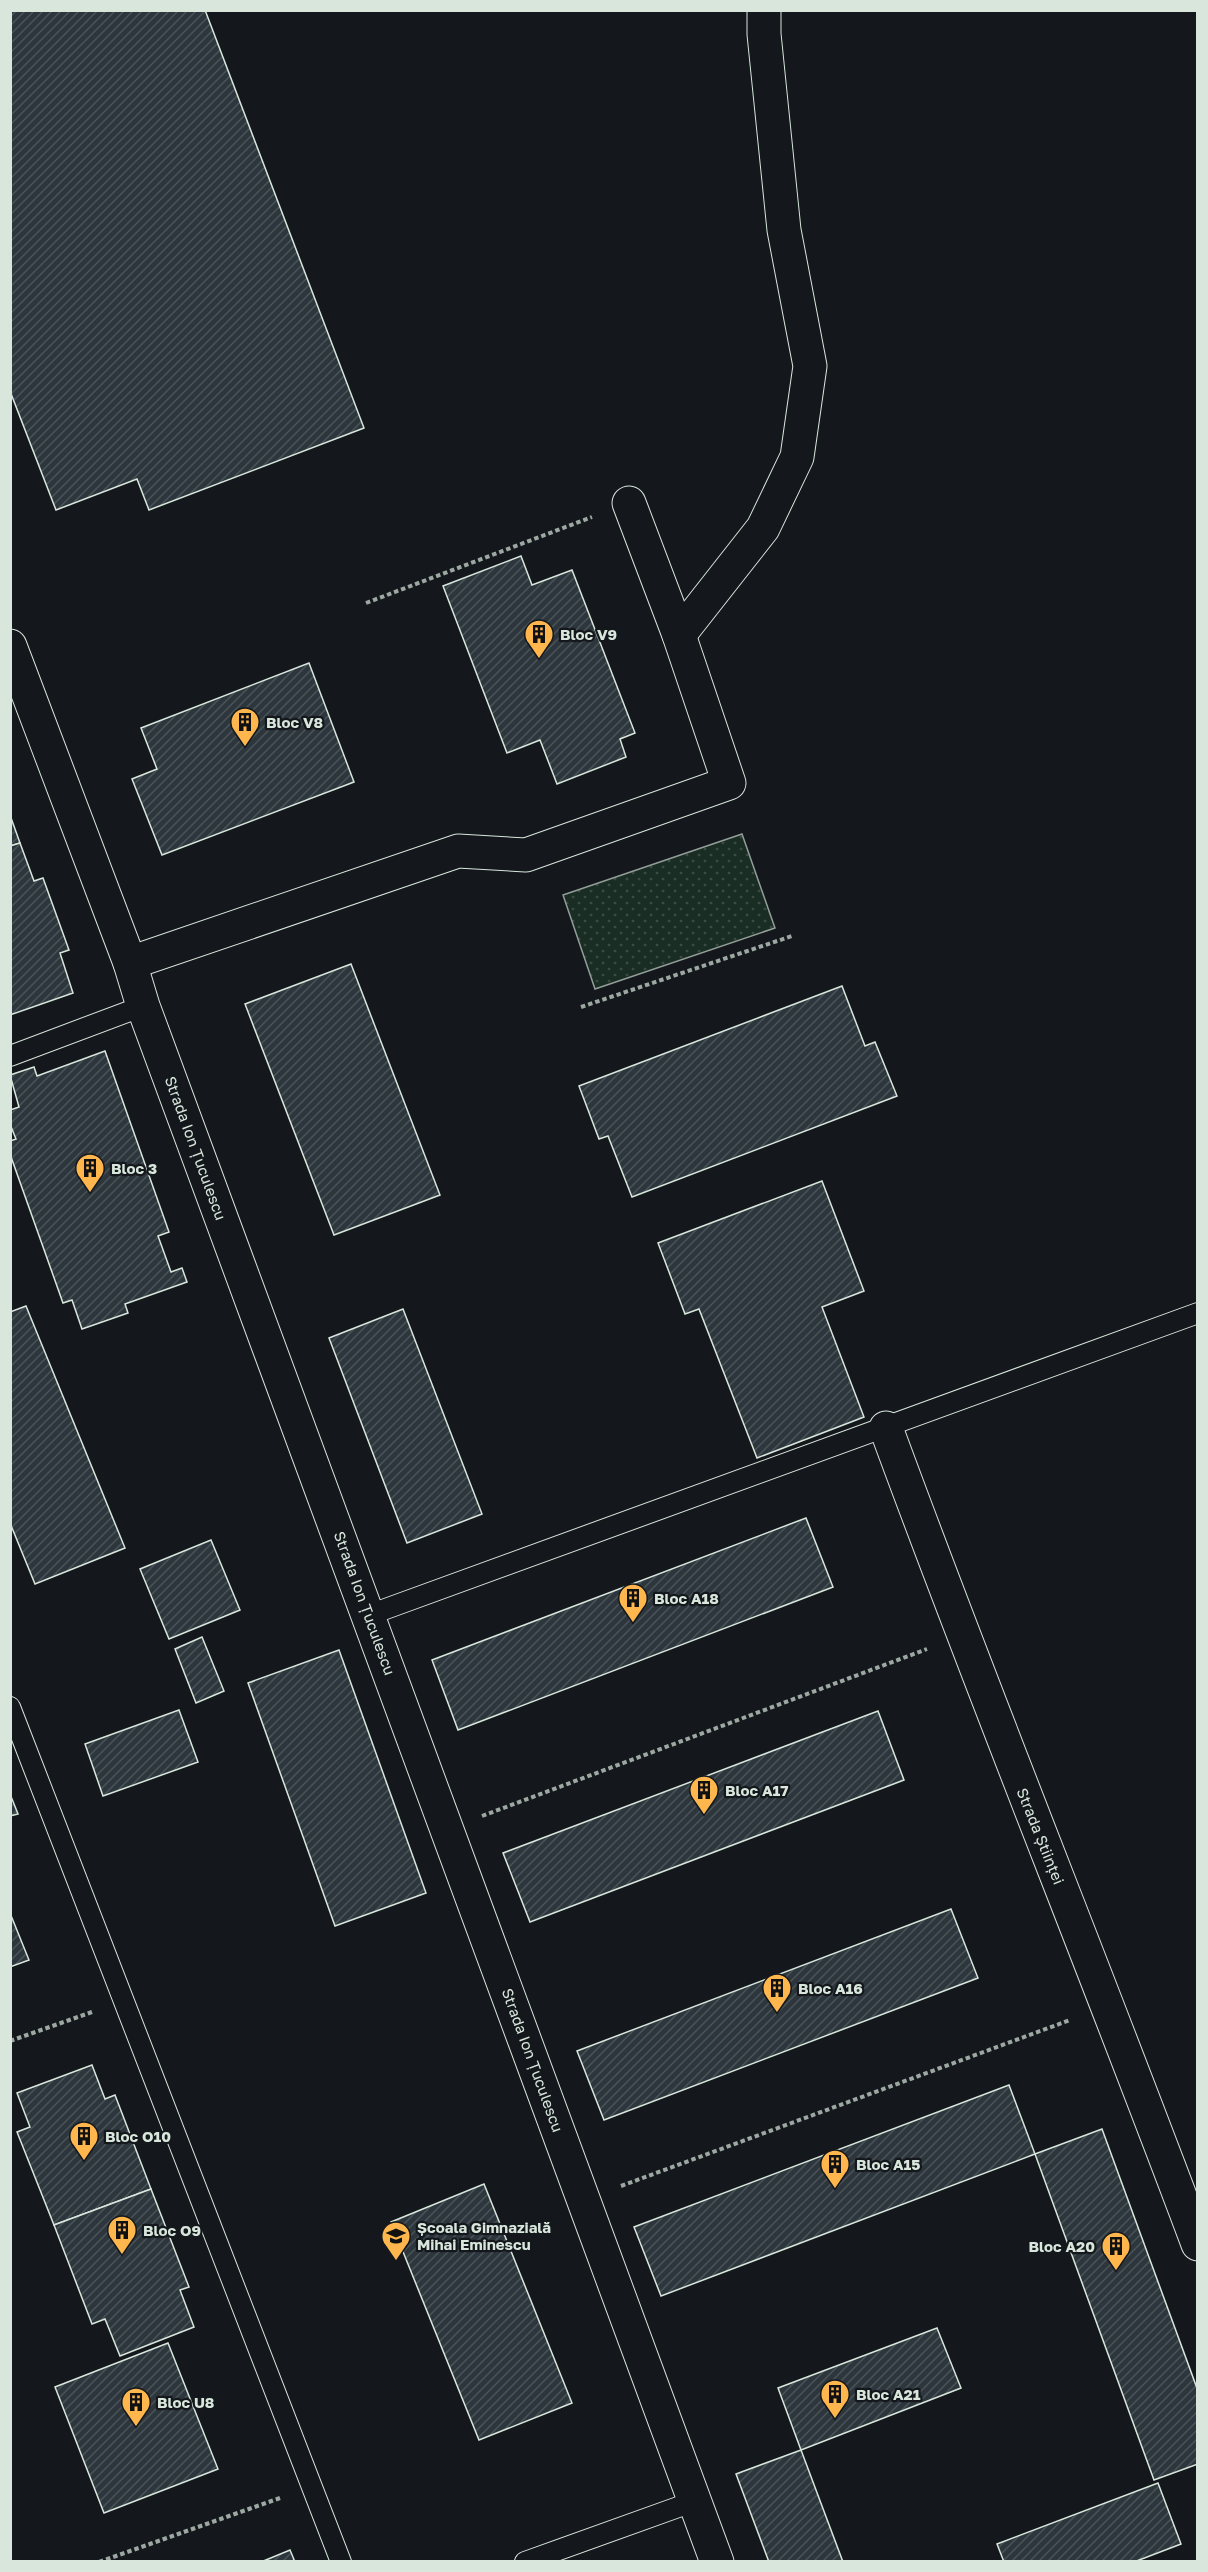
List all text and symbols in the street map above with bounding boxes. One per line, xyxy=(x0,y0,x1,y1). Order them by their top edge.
building icon: Bloc V9 xyxy=(523,618,555,660)
place label: Bloc V9 xyxy=(560,625,617,643)
building icon: Bloc V8 xyxy=(229,706,261,748)
place label: Bloc V8 xyxy=(266,713,323,731)
street label: Strada Ion Țuculescu xyxy=(161,1074,230,1223)
building icon: Bloc 3 xyxy=(74,1152,106,1194)
place label: Bloc 3 xyxy=(111,1159,157,1177)
street label: Strada Ion Țuculescu xyxy=(330,1529,399,1678)
building icon: Bloc A18 xyxy=(617,1582,649,1624)
place label: Bloc A18 xyxy=(654,1589,719,1607)
building icon: Bloc A17 xyxy=(688,1774,720,1816)
place label: Bloc A17 xyxy=(725,1781,788,1799)
street label: Strada Științei xyxy=(1014,1785,1068,1887)
building icon: Bloc A16 xyxy=(761,1972,793,2014)
place label: Bloc A16 xyxy=(798,1979,863,1997)
street label: Strada Ion Țuculescu xyxy=(498,1986,567,2135)
building icon: Bloc O10 xyxy=(68,2120,100,2162)
place label: Bloc O10 xyxy=(105,2127,171,2145)
building icon: Bloc A15 xyxy=(819,2148,851,2190)
place label: Bloc A15 xyxy=(856,2155,920,2173)
building icon: Bloc O9 xyxy=(106,2214,138,2256)
place label: Școala Gimnazială Mihai Eminescu xyxy=(417,2218,551,2253)
school or university icon: Școala Gimnazială Mihai Eminescu xyxy=(380,2220,412,2262)
place label: Bloc O9 xyxy=(143,2221,201,2239)
building icon: Bloc A20 xyxy=(1100,2230,1132,2272)
place label: Bloc A20 xyxy=(1029,2237,1095,2255)
building icon: Bloc A21 xyxy=(819,2378,851,2420)
place label: Bloc A21 xyxy=(856,2385,921,2403)
building icon: Bloc U8 xyxy=(120,2386,152,2428)
place label: Bloc U8 xyxy=(157,2393,214,2411)

